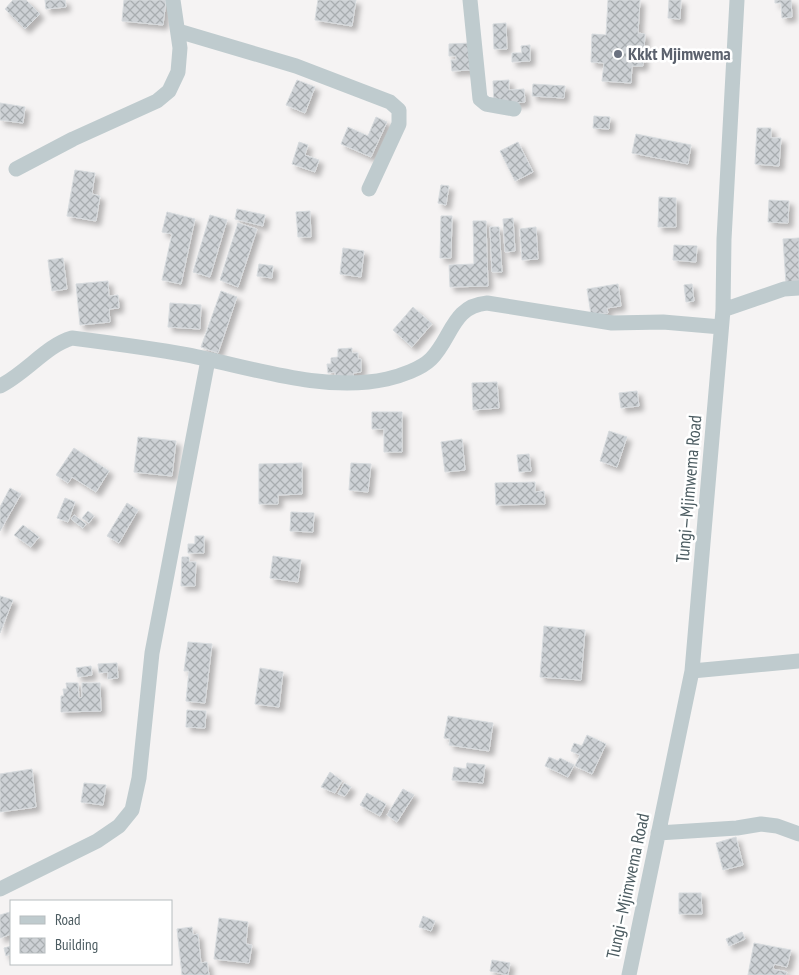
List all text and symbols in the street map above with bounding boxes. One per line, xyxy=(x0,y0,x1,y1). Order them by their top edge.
place label: Kkkt Mjimwema xyxy=(628,42,731,65)
marker: Kkkt Mjimwema xyxy=(612,48,624,60)
street label: Tungi—Mjimwema Road xyxy=(671,414,706,564)
street label: Tungi—Mjimwema Road xyxy=(601,811,654,961)
legend xyxy=(10,900,172,965)
text: Road xyxy=(55,910,81,929)
text: Building xyxy=(55,935,98,954)

